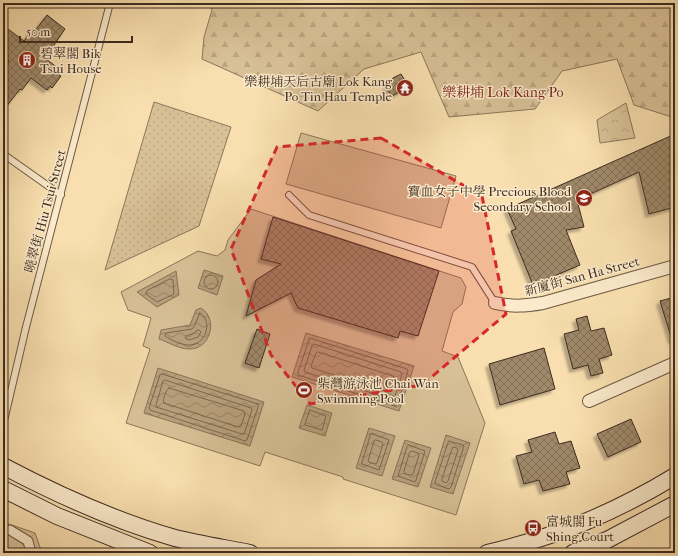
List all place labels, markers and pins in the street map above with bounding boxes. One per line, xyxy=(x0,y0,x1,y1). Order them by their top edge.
place label: 碧翠閣 Bik Tsui House xyxy=(40,46,102,76)
building icon: 碧翠閣 Bik Tsui House xyxy=(17,50,37,70)
place label: 樂耕埔天后古廟 Lok Kang Po Tin Hau Temple xyxy=(244,74,393,104)
temple icon: 樂耕埔天后古廟 Lok Kang Po Tin Hau Temple xyxy=(395,78,415,98)
place label: 寶血女子中學 Precious Blood Secondary School xyxy=(407,184,572,214)
school or university icon: 寶血女子中學 Precious Blood Secondary School xyxy=(574,188,594,208)
place label: 柴灣游泳池 Chai Wan Swimming Pool xyxy=(317,376,439,406)
sports icon: 柴灣游泳池 Chai Wan Swimming Pool xyxy=(294,380,314,400)
place label: 富城閣 Fu Shing Court xyxy=(546,514,614,544)
bus stop icon: 富城閣 Fu Shing Court xyxy=(523,518,543,538)

